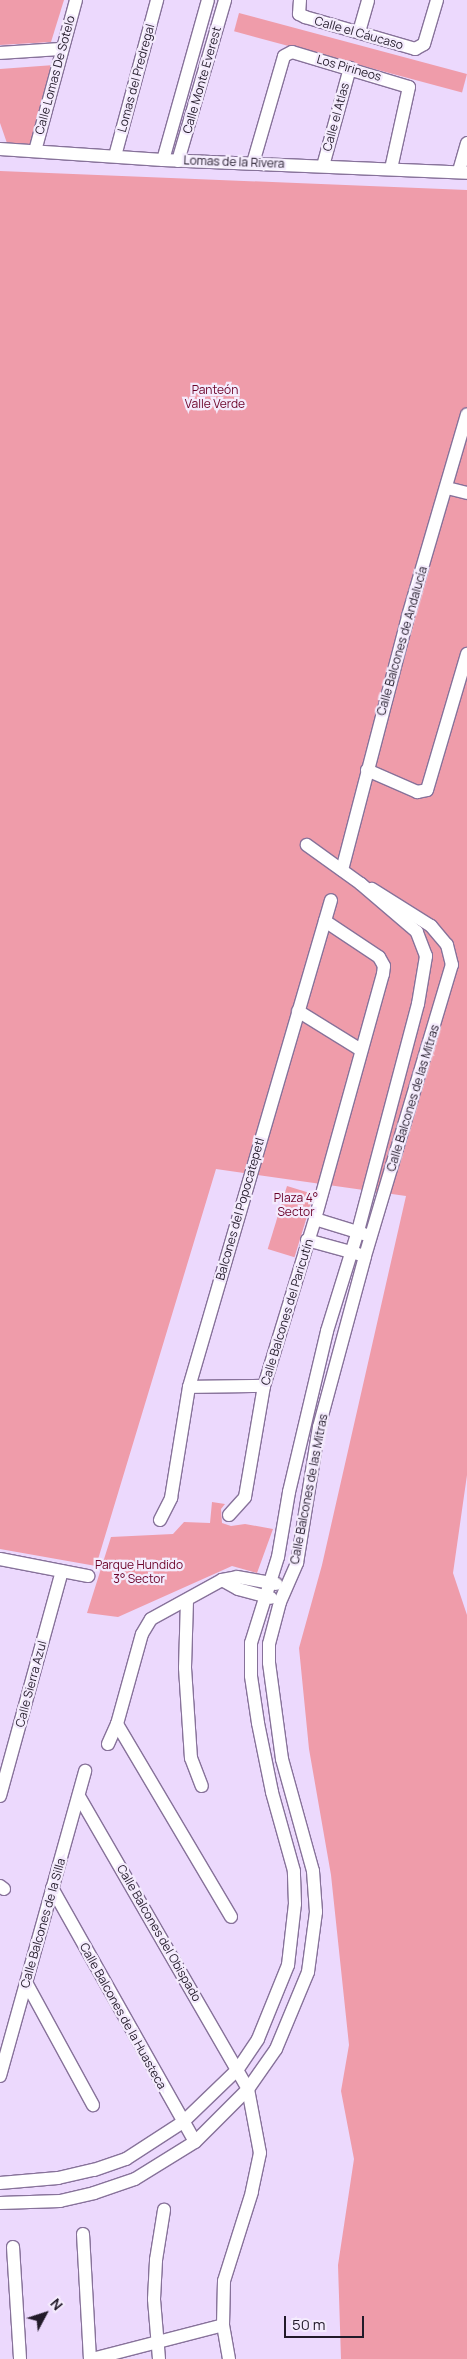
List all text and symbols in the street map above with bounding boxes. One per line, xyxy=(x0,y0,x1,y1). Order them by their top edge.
street label: Calle el Cáucaso xyxy=(313,13,405,53)
street label: Calle Lomas De Sotelo xyxy=(32,14,78,136)
street label: Lomas del Predregal xyxy=(115,22,157,134)
street label: Calle Monte Everest xyxy=(180,25,224,135)
street label: Los Pirineos xyxy=(315,52,383,84)
street label: Calle el Atlas xyxy=(320,81,352,153)
street label: Lomas de la Rivera xyxy=(183,153,285,171)
park label: Panteón Valle Verde xyxy=(185,383,245,411)
street label: Calle Balcones de Andalucía xyxy=(374,565,430,717)
street label: Calle Balcones de las Mitras xyxy=(384,1023,442,1173)
street label: Balcones del Popocatepetl xyxy=(213,1136,267,1282)
park label: Plaza 4° Sector xyxy=(274,1191,318,1219)
street label: Calle Balcones del Paricutín xyxy=(258,1237,316,1387)
street label: Calle Balcones de las Mitras xyxy=(287,1413,331,1565)
park label: Parque Hundido 3° Sector xyxy=(95,1558,183,1586)
street label: Calle Sierra Azul xyxy=(13,1639,49,1729)
street label: Calle Balcones de la Silla xyxy=(18,1856,68,1990)
street label: Calle Balcones del Obispado xyxy=(114,1862,204,2004)
street label: Calle Balcones de la Huasteca xyxy=(77,1940,169,2092)
north arrow xyxy=(20,2289,70,2339)
text: N xyxy=(46,2294,67,2314)
scale bar xyxy=(287,2306,367,2338)
text: 50 m xyxy=(292,2314,326,2335)

